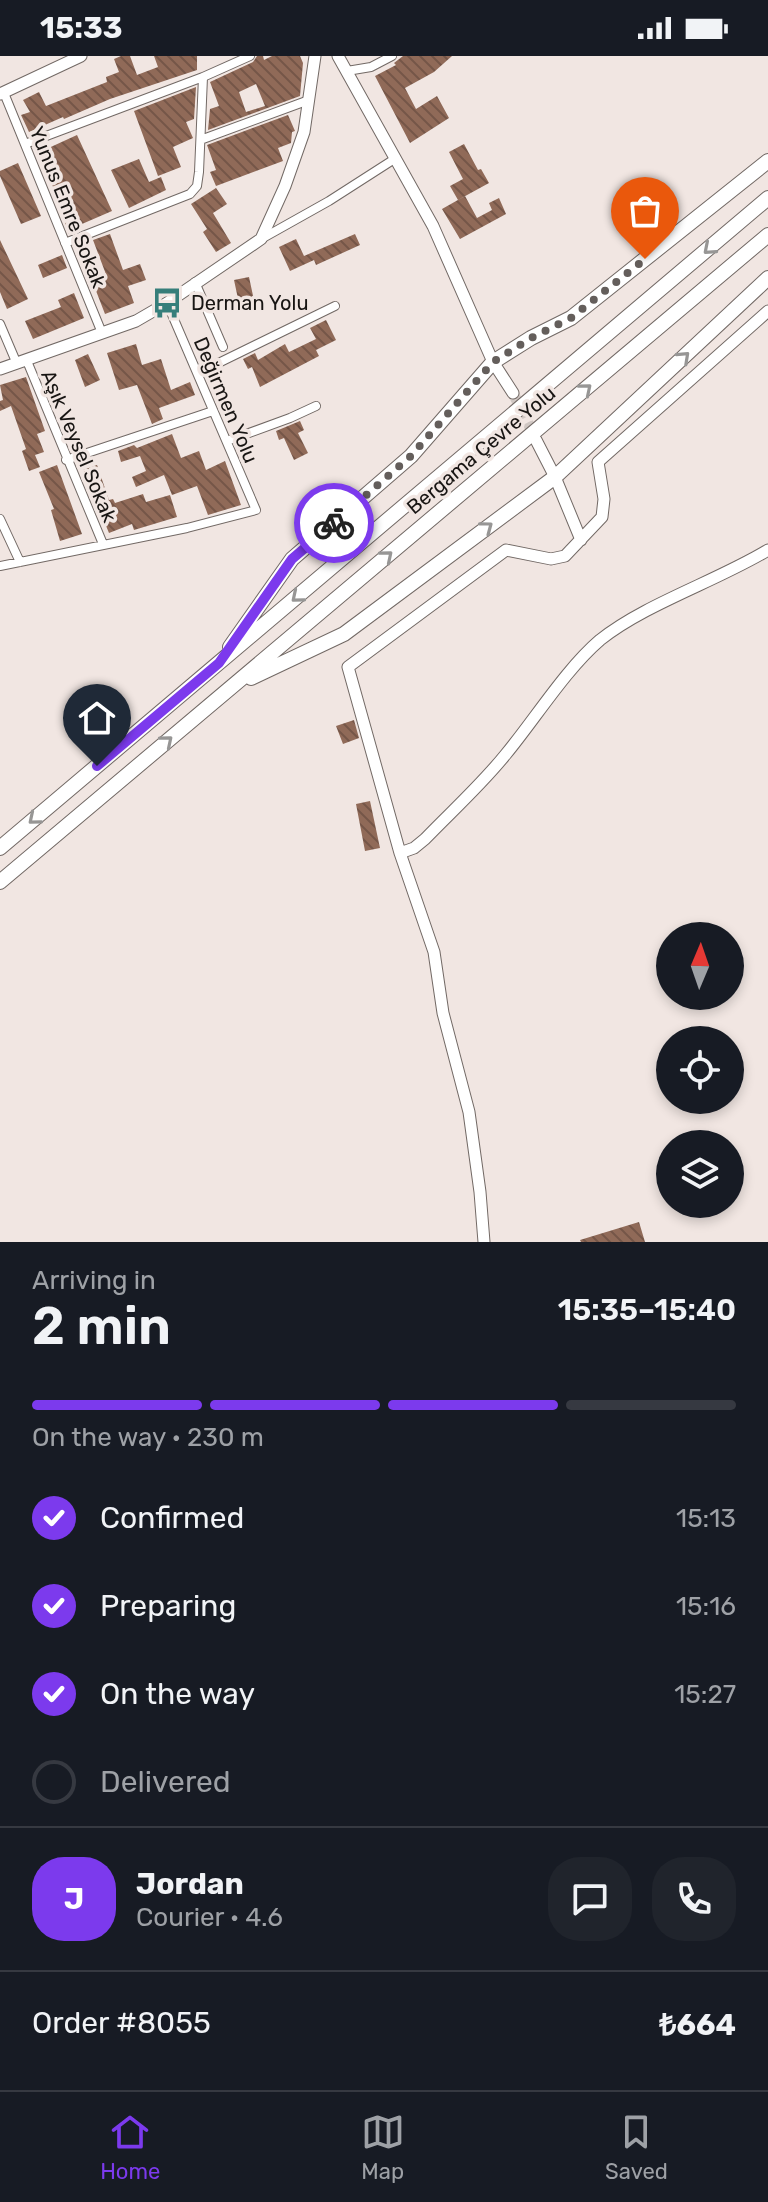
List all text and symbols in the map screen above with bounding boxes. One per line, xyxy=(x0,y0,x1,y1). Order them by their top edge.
text: 15:33 xyxy=(40,10,123,46)
street label: Yunus Emre Sokak xyxy=(25,123,112,292)
pin xyxy=(611,177,679,259)
icon: bag xyxy=(623,189,667,233)
one-way arrow xyxy=(704,239,718,253)
bus stop icon: Derman Yolu xyxy=(150,286,184,320)
place label: Derman Yolu xyxy=(191,291,308,315)
street label: Değirmen Yolu xyxy=(189,333,263,467)
one-way arrow xyxy=(674,352,689,366)
street label: Aşık Veysel Sokak xyxy=(36,366,122,526)
street label: Bergama Çevre Yolu xyxy=(402,381,560,519)
one-way arrow xyxy=(577,384,591,399)
courier xyxy=(294,483,374,563)
icon: bike xyxy=(312,501,356,545)
one-way arrow xyxy=(478,522,493,537)
one-way arrow xyxy=(378,551,392,566)
one-way arrow xyxy=(291,587,306,602)
pin xyxy=(63,684,131,766)
icon: home xyxy=(75,696,119,740)
one-way arrow xyxy=(157,736,172,751)
one-way arrow xyxy=(29,810,43,824)
north arrow xyxy=(656,922,744,1010)
map controls xyxy=(656,922,744,1218)
button: locate xyxy=(656,1026,744,1114)
button: layers xyxy=(656,1130,744,1218)
text: Arriving in xyxy=(32,1265,156,1296)
text: 15:35–15:40 xyxy=(558,1292,736,1328)
text: 2 min xyxy=(32,1295,171,1357)
text: On the way · 230 m xyxy=(32,1422,264,1453)
icon: check xyxy=(32,1496,76,1540)
text: Confirmed xyxy=(100,1500,244,1536)
text: 15:13 xyxy=(676,1503,736,1534)
icon: check xyxy=(32,1584,76,1628)
text: Preparing xyxy=(100,1588,236,1624)
text: 15:16 xyxy=(676,1591,736,1622)
icon: check xyxy=(32,1672,76,1716)
text: On the way xyxy=(100,1676,255,1712)
text: 15:27 xyxy=(674,1679,736,1710)
text: Delivered xyxy=(100,1764,231,1800)
button: chat xyxy=(548,1857,632,1941)
button: phone xyxy=(652,1857,736,1941)
text: Jordan xyxy=(136,1866,244,1902)
text: J xyxy=(64,1881,84,1917)
text: Courier · 4.6 xyxy=(136,1902,283,1933)
text: Order #8055 xyxy=(32,2005,211,2041)
text: ₺664 xyxy=(659,2007,736,2043)
tab: Home xyxy=(100,2110,160,2185)
tab: Map xyxy=(361,2110,405,2185)
tab: Saved xyxy=(605,2110,668,2185)

